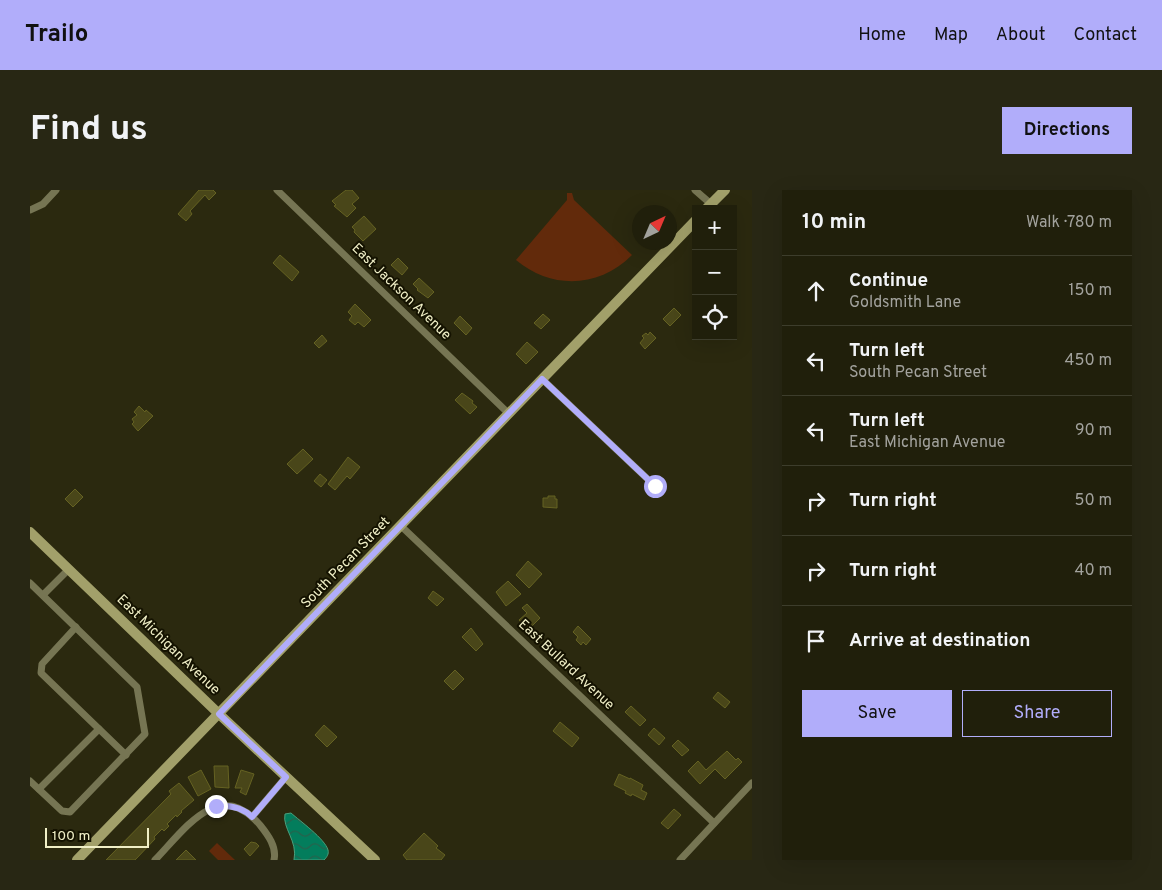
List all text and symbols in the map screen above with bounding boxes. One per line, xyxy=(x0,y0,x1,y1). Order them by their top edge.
text: Trailo xyxy=(25,20,88,50)
text: Home xyxy=(858,24,906,47)
text: Map xyxy=(934,24,968,47)
text: About xyxy=(996,24,1045,47)
text: Contact xyxy=(1073,24,1137,47)
button: Directions xyxy=(1002,107,1132,154)
text: Find us xyxy=(30,108,148,152)
north arrow xyxy=(632,205,677,250)
map controls xyxy=(692,205,737,340)
button: + xyxy=(692,205,737,250)
text: 10 min xyxy=(802,209,866,236)
text: Walk · 780 m xyxy=(1026,213,1112,233)
street label: East Jackson Avenue xyxy=(348,240,454,344)
button: − xyxy=(692,250,737,295)
text: Continue xyxy=(849,269,928,293)
icon: ahead xyxy=(802,277,830,305)
text: 150 m xyxy=(1069,281,1112,301)
text: Goldsmith Lane xyxy=(849,293,961,313)
button: locate xyxy=(692,295,737,340)
text: Turn left xyxy=(849,339,925,363)
icon: left xyxy=(802,347,830,375)
text: 450 m xyxy=(1065,351,1112,371)
text: South Pecan Street xyxy=(849,363,987,383)
text: Turn left xyxy=(849,409,925,433)
icon: left xyxy=(802,417,830,445)
text: 90 m xyxy=(1075,421,1112,441)
text: East Michigan Avenue xyxy=(849,433,1005,453)
route start xyxy=(644,475,667,498)
icon: right xyxy=(802,487,830,515)
text: Turn right xyxy=(849,489,937,513)
text: 50 m xyxy=(1075,491,1112,511)
street label: South Pecan Street xyxy=(298,514,394,612)
icon: right xyxy=(802,557,830,585)
text: Turn right xyxy=(849,559,937,583)
text: 40 m xyxy=(1074,561,1112,581)
street label: East Michigan Avenue xyxy=(113,591,223,699)
street label: East Bullard Avenue xyxy=(514,616,618,714)
icon: arrive xyxy=(802,627,830,655)
text: Arrive at destination xyxy=(849,629,1030,653)
button: Save xyxy=(802,690,952,737)
button: Share xyxy=(962,690,1112,737)
route end xyxy=(205,795,228,818)
scale bar xyxy=(45,825,149,848)
text: 100 m xyxy=(52,828,90,845)

